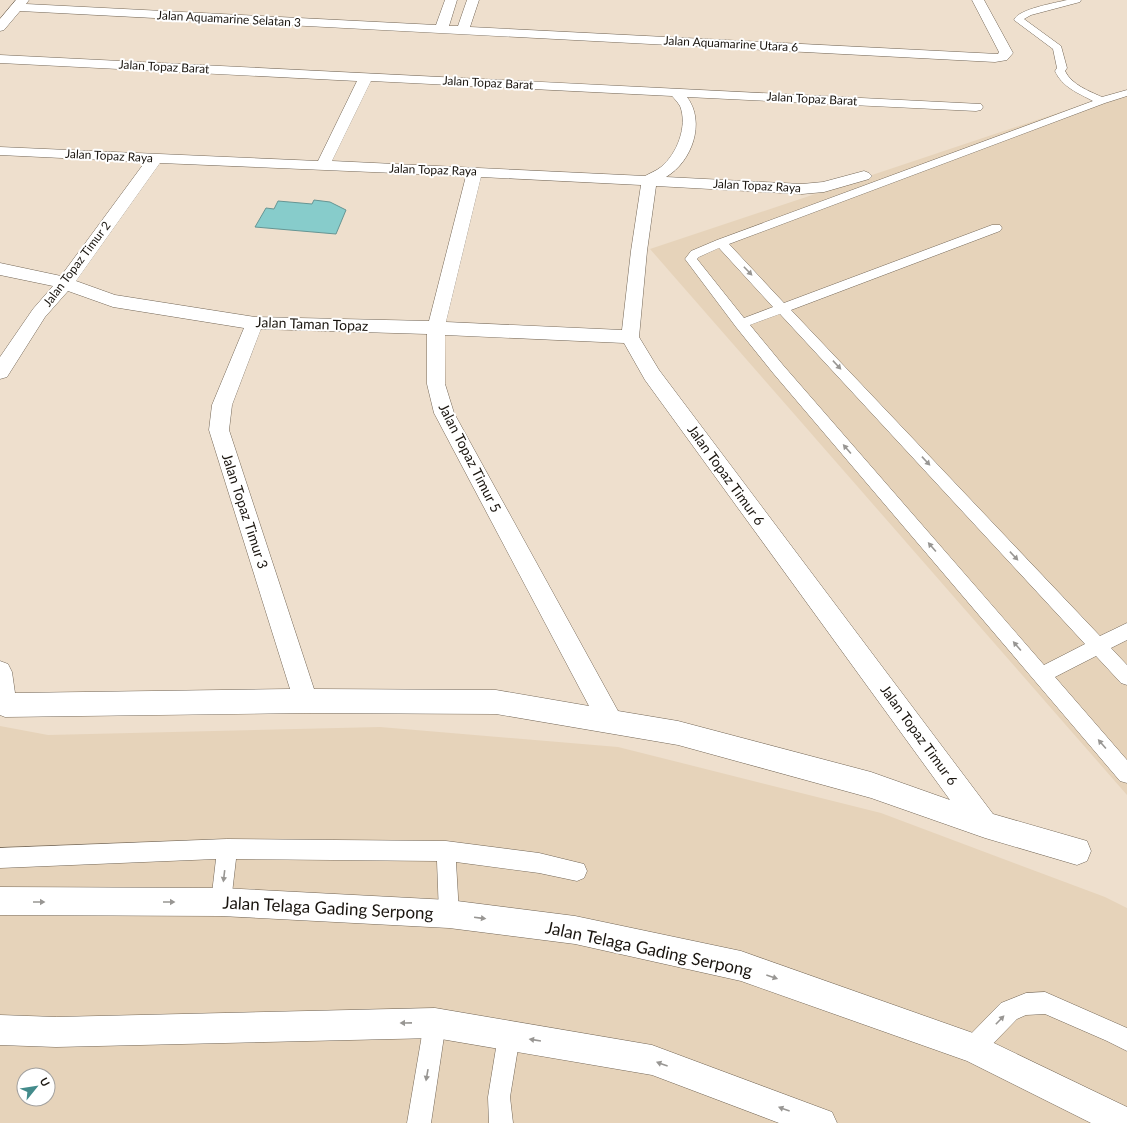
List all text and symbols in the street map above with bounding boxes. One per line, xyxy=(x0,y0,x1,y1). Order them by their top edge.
street label: Jalan Aquamarine Selatan 3 xyxy=(157,7,301,30)
street label: Jalan Aquamarine Utara 6 xyxy=(663,32,799,55)
street label: Jalan Topaz Barat xyxy=(118,57,210,76)
street label: Jalan Topaz Barat xyxy=(442,73,534,92)
street label: Jalan Topaz Barat xyxy=(766,89,858,108)
street label: Jalan Topaz Raya xyxy=(65,146,153,165)
street label: Jalan Topaz Raya xyxy=(389,160,477,179)
street label: Jalan Topaz Raya xyxy=(713,176,801,195)
street label: Jalan Topaz Timur 2 xyxy=(40,218,114,309)
one-way arrow xyxy=(743,266,753,276)
street label: Jalan Taman Topaz xyxy=(255,313,369,334)
one-way arrow xyxy=(832,361,841,370)
street label: Jalan Topaz Timur 5 xyxy=(436,400,505,515)
street label: Jalan Topaz Timur 6 xyxy=(684,421,769,528)
one-way arrow xyxy=(842,444,851,454)
street label: Jalan Topaz Timur 3 xyxy=(219,451,272,571)
one-way arrow xyxy=(921,456,930,465)
one-way arrow xyxy=(927,542,936,553)
one-way arrow xyxy=(1010,551,1019,561)
one-way arrow xyxy=(1012,640,1021,651)
street label: Jalan Topaz Timur 6 xyxy=(877,681,962,788)
one-way arrow xyxy=(1097,739,1106,749)
one-way arrow xyxy=(221,870,227,882)
street label: Jalan Telaga Gading Serpong xyxy=(222,891,434,924)
one-way arrow xyxy=(33,899,46,905)
one-way arrow xyxy=(163,899,176,905)
one-way arrow xyxy=(474,915,486,921)
street label: Jalan Telaga Gading Serpong xyxy=(544,916,755,981)
one-way arrow xyxy=(766,975,778,981)
one-way arrow xyxy=(995,1015,1005,1025)
one-way arrow xyxy=(399,1020,412,1026)
one-way arrow xyxy=(529,1037,541,1043)
one-way arrow xyxy=(656,1061,668,1067)
north arrow xyxy=(16,1067,56,1107)
one-way arrow xyxy=(424,1069,430,1081)
text: U xyxy=(37,1075,53,1089)
one-way arrow xyxy=(778,1106,790,1112)

